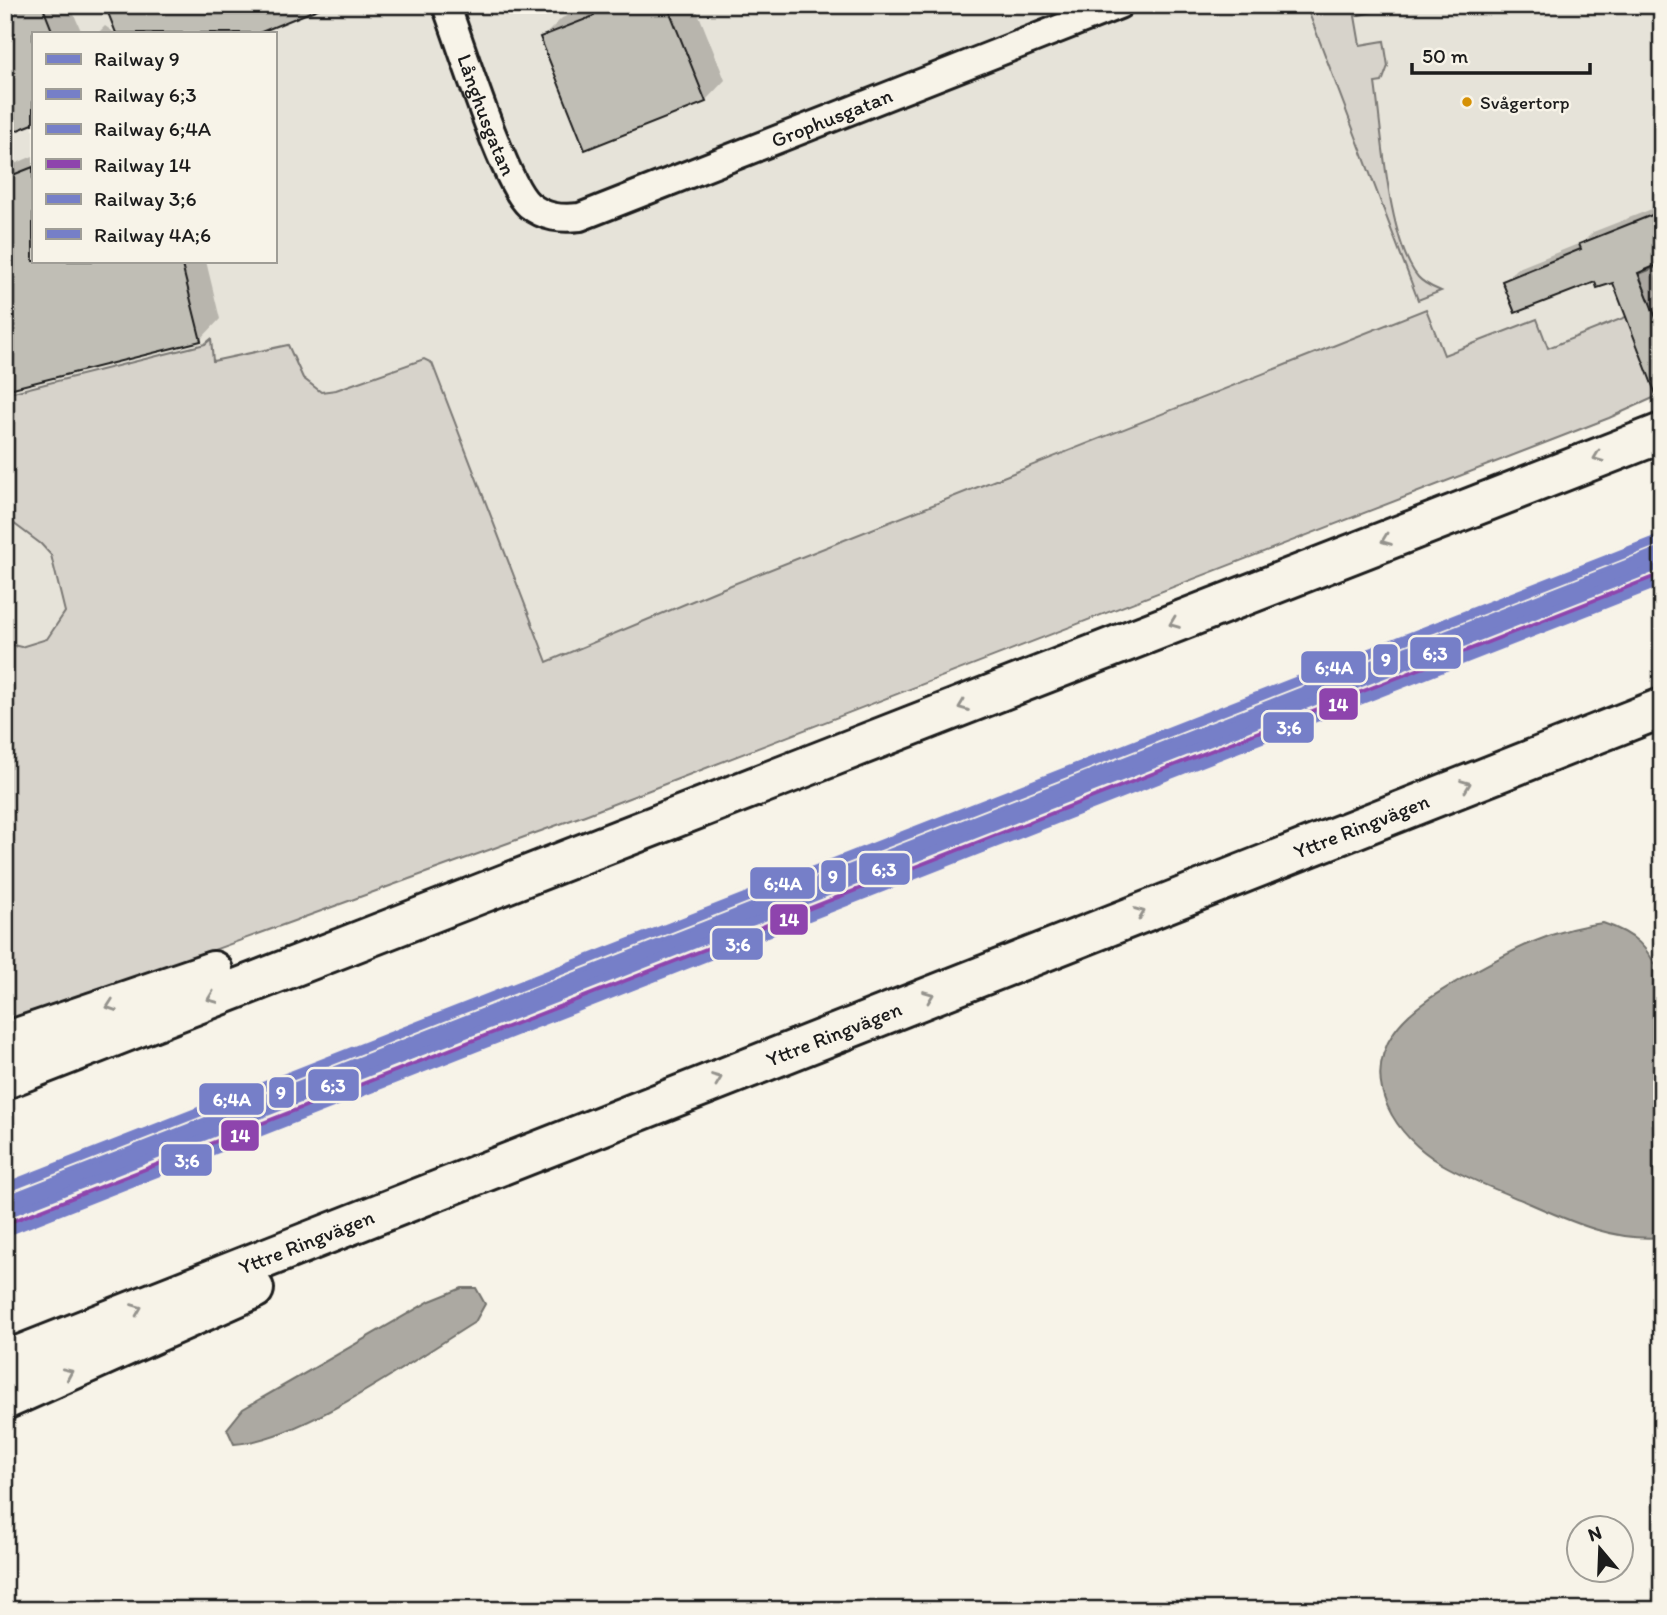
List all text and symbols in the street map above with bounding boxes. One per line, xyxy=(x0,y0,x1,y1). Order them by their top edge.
legend xyxy=(32,32,276,262)
scale bar xyxy=(1412,32,1590,76)
text: 50 m xyxy=(1422,43,1469,68)
text: Railway 9 xyxy=(94,46,180,71)
street label: Långhusgatan xyxy=(452,51,521,180)
text: Railway 6;3 xyxy=(94,82,197,107)
street label: Grophusgatan xyxy=(767,82,896,153)
place label: Svågertorp xyxy=(1480,91,1570,114)
marker: Svågertorp xyxy=(1460,95,1474,109)
text: Railway 6;4A xyxy=(94,116,212,141)
text: Railway 14 xyxy=(94,152,192,177)
text: Railway 3;6 xyxy=(94,186,197,211)
text: Railway 4A;6 xyxy=(94,222,211,247)
one-way arrow xyxy=(1593,449,1605,463)
one-way arrow xyxy=(1381,532,1393,546)
one-way arrow xyxy=(1169,615,1181,629)
line badge: 6;3 xyxy=(1409,636,1462,670)
text: 6;3 xyxy=(1422,642,1448,665)
line badge: 9 xyxy=(1372,643,1399,676)
text: 9 xyxy=(1381,648,1391,671)
line badge: 6;4A xyxy=(1300,650,1367,684)
text: 6;4A xyxy=(1315,656,1354,679)
line badge: 14 xyxy=(1318,687,1359,721)
text: 14 xyxy=(1328,693,1349,716)
one-way arrow xyxy=(957,698,969,712)
line badge: 3;6 xyxy=(1262,711,1315,744)
text: 3;6 xyxy=(1276,716,1302,739)
one-way arrow xyxy=(1459,780,1471,794)
street label: Yttre Ringvägen xyxy=(1290,788,1433,864)
line badge: 6;3 xyxy=(858,852,911,886)
text: 6;3 xyxy=(871,858,897,881)
line badge: 9 xyxy=(820,859,847,893)
text: 9 xyxy=(828,865,838,888)
line badge: 6;4A xyxy=(749,866,816,900)
text: 6;4A xyxy=(764,872,803,895)
line badge: 14 xyxy=(769,903,809,936)
text: 14 xyxy=(779,908,800,931)
one-way arrow xyxy=(1134,908,1146,922)
line badge: 3;6 xyxy=(711,927,764,961)
text: 3;6 xyxy=(725,933,751,956)
one-way arrow xyxy=(207,990,219,1004)
one-way arrow xyxy=(922,991,934,1005)
street label: Yttre Ringvägen xyxy=(762,996,905,1072)
one-way arrow xyxy=(105,998,117,1012)
line badge: 6;3 xyxy=(307,1068,360,1102)
text: 6;3 xyxy=(320,1074,346,1097)
one-way arrow xyxy=(710,1074,722,1088)
line badge: 9 xyxy=(268,1076,295,1109)
text: 9 xyxy=(276,1081,286,1104)
line badge: 6;4A xyxy=(198,1082,265,1116)
text: 6;4A xyxy=(213,1088,252,1111)
line badge: 14 xyxy=(220,1119,260,1152)
text: 14 xyxy=(230,1124,251,1147)
line badge: 3;6 xyxy=(160,1143,213,1177)
text: 3;6 xyxy=(174,1149,200,1172)
street label: Yttre Ringvägen xyxy=(235,1204,378,1280)
one-way arrow xyxy=(130,1303,142,1317)
one-way arrow xyxy=(60,1367,73,1381)
north arrow xyxy=(1566,1514,1636,1584)
text: N xyxy=(1585,1520,1604,1546)

